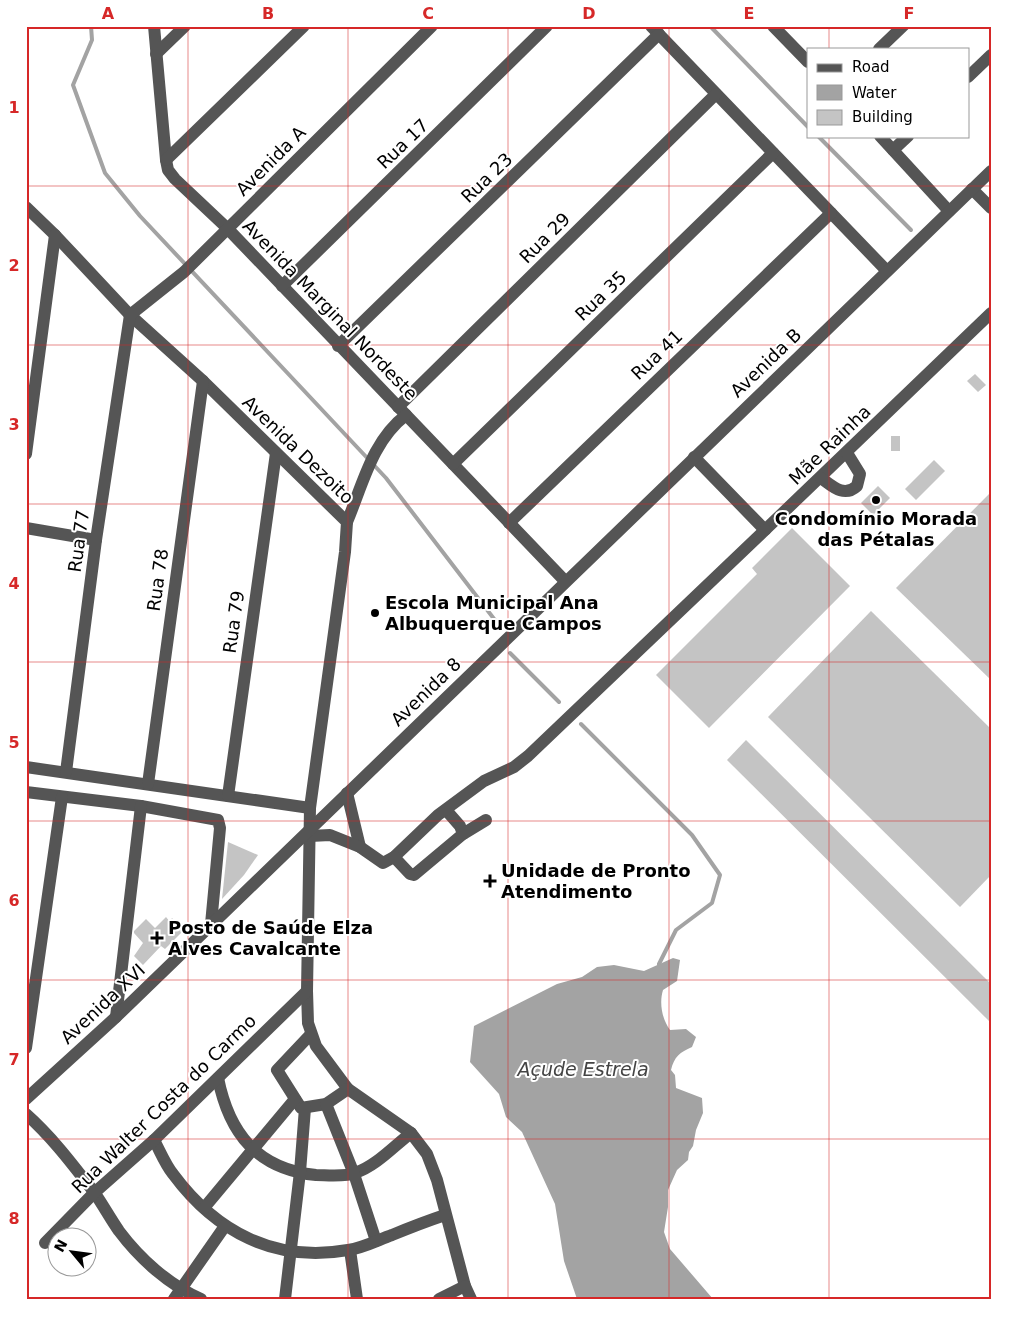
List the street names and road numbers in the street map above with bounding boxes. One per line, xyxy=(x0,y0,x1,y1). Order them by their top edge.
street label: Rua 17 xyxy=(373,114,433,173)
street label: Avenida A xyxy=(231,121,310,200)
street label: Rua 23 xyxy=(457,148,517,207)
street label: Rua 29 xyxy=(515,208,574,267)
street label: Avenida Marginal Nordeste xyxy=(239,215,422,404)
street label: Rua 35 xyxy=(571,266,631,325)
street label: Avenida B xyxy=(726,324,805,401)
street label: Rua 41 xyxy=(627,325,687,384)
street label: Avenida Dezoito xyxy=(239,391,358,508)
street label: Mãe Rainha xyxy=(784,400,875,489)
street label: Rua 77 xyxy=(64,508,93,573)
street label: Rua 78 xyxy=(143,547,172,612)
street label: Rua 79 xyxy=(219,589,248,654)
street label: Avenida 8 xyxy=(386,653,465,730)
street label: Avenida XVI xyxy=(56,959,149,1048)
street label: Rua Walter Costa do Carmo xyxy=(67,1010,260,1197)

